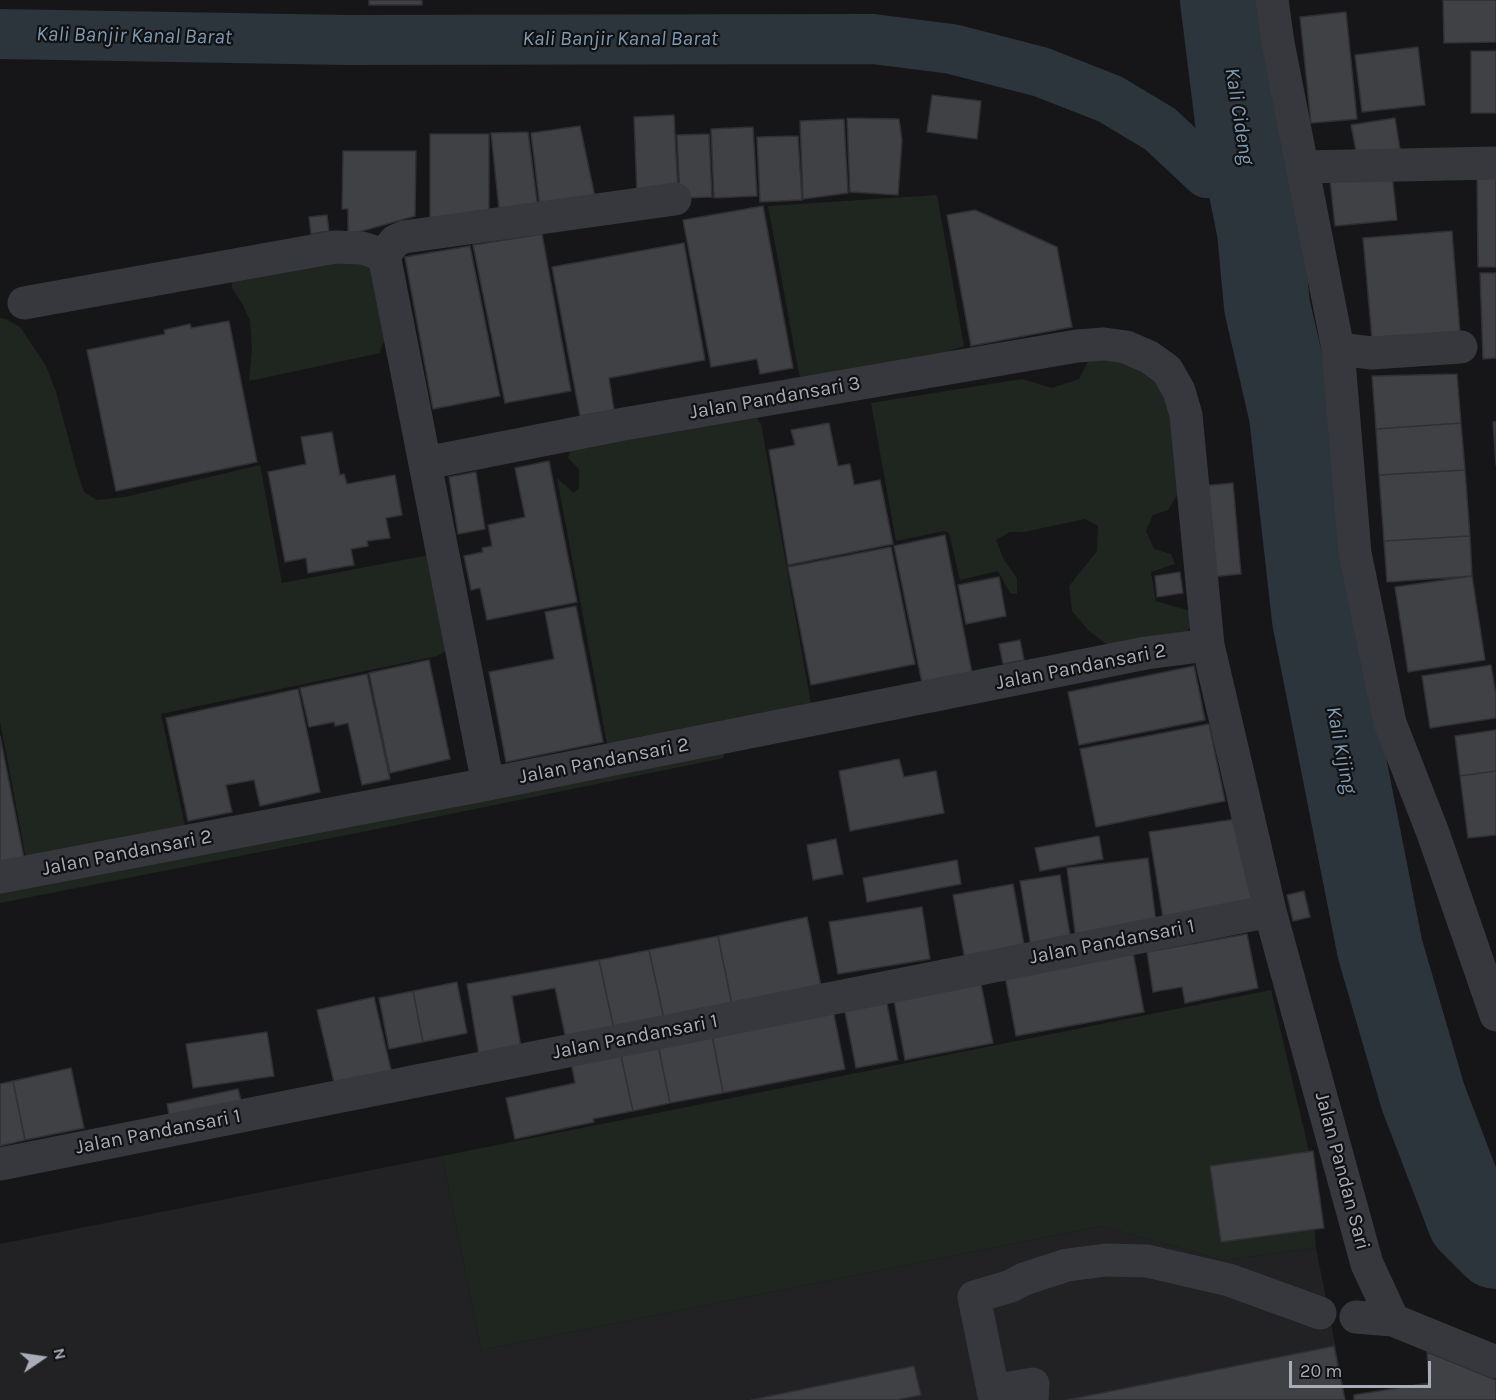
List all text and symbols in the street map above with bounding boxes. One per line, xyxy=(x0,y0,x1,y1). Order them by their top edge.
water label: Kali Banjir Kanal Barat xyxy=(36,22,232,50)
water label: Kali Banjir Kanal Barat xyxy=(522,26,718,52)
water label: Kali Cideng xyxy=(1219,66,1259,166)
street label: Jalan Pandansari 3 xyxy=(688,371,862,425)
street label: Jalan Pandansari 2 xyxy=(994,639,1168,695)
water label: Kali Kijing xyxy=(1320,704,1362,796)
street label: Jalan Pandansari 2 xyxy=(517,733,691,789)
street label: Jalan Pandansari 2 xyxy=(40,825,214,881)
street label: Jalan Pandansari 1 xyxy=(1027,914,1197,970)
street label: Jalan Pandansari 1 xyxy=(550,1009,720,1065)
street label: Jalan Pandan Sari xyxy=(1309,1089,1375,1253)
street label: Jalan Pandansari 1 xyxy=(73,1104,243,1160)
north arrow xyxy=(12,1328,72,1388)
text: N xyxy=(49,1346,71,1362)
scale bar xyxy=(1292,1349,1434,1387)
text: 20 m xyxy=(1300,1360,1342,1382)

